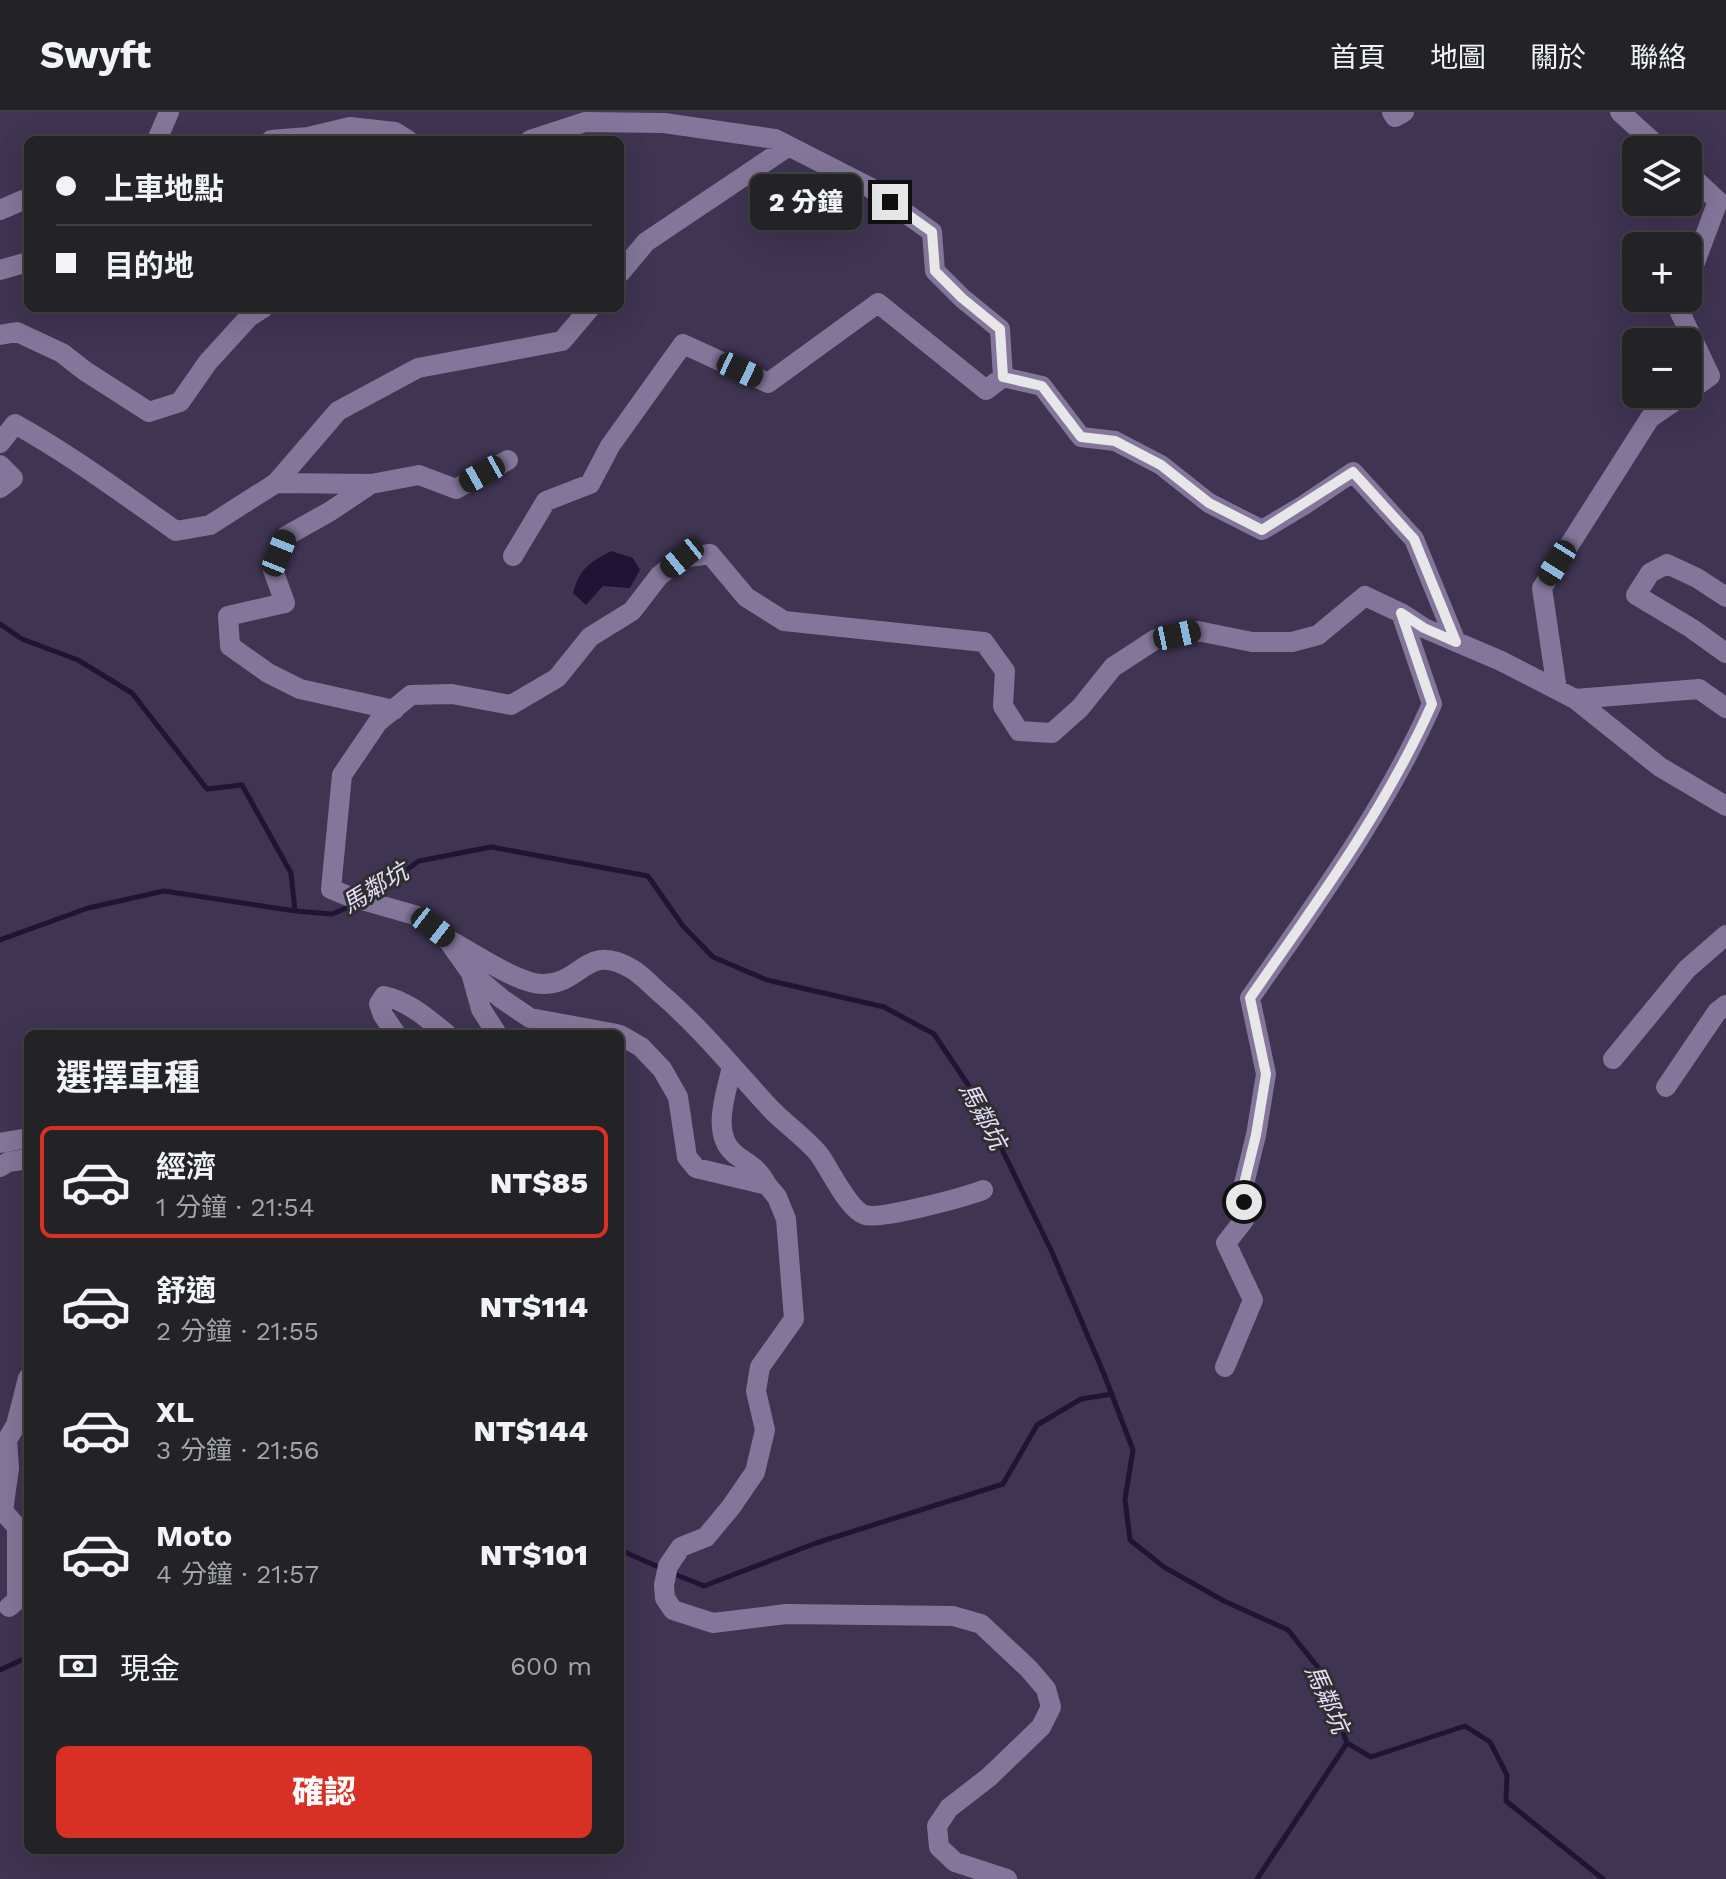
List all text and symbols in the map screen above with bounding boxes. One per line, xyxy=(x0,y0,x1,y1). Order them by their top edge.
text: Swyft xyxy=(40,33,151,77)
text: 首頁 xyxy=(1330,41,1386,74)
text: 地圖 xyxy=(1430,41,1486,74)
text: 關於 xyxy=(1530,41,1586,74)
text: 聯絡 xyxy=(1630,41,1686,74)
map controls xyxy=(1622,136,1702,408)
button: layers xyxy=(1622,136,1702,216)
text: 上車地點 xyxy=(104,171,224,206)
callout: 2 分鐘 xyxy=(750,174,862,230)
route end xyxy=(872,184,908,220)
text: 2 分鐘 xyxy=(769,187,843,217)
button: + xyxy=(1622,232,1702,312)
text: 目的地 xyxy=(104,248,194,283)
button: − xyxy=(1622,328,1702,408)
car xyxy=(713,349,767,391)
car xyxy=(455,452,509,496)
car xyxy=(259,526,299,580)
car xyxy=(656,534,708,582)
car xyxy=(1534,536,1580,590)
car xyxy=(1151,618,1203,652)
water label: 馬鄰坑 xyxy=(337,856,416,919)
car xyxy=(407,903,459,951)
text: 選擇車種 xyxy=(56,1057,200,1099)
water label: 馬鄰坑 xyxy=(954,1078,1014,1157)
icon: car xyxy=(60,1146,132,1218)
text: 經濟 xyxy=(156,1149,216,1184)
text: NT$85 xyxy=(490,1165,588,1200)
route start xyxy=(1226,1184,1262,1220)
text: 1 分鐘 · 21:54 xyxy=(156,1192,315,1222)
icon: car xyxy=(60,1270,132,1342)
text: 舒適 xyxy=(156,1273,216,1308)
text: NT$114 xyxy=(480,1289,588,1324)
text: 2 分鐘 · 21:55 xyxy=(156,1316,319,1346)
icon: car xyxy=(60,1394,132,1466)
text: XL xyxy=(156,1394,194,1429)
text: NT$144 xyxy=(473,1413,588,1448)
text: 3 分鐘 · 21:56 xyxy=(156,1435,320,1465)
icon: car xyxy=(60,1518,132,1590)
text: Moto xyxy=(156,1518,232,1553)
text: NT$101 xyxy=(480,1537,588,1572)
text: 4 分鐘 · 21:57 xyxy=(156,1559,319,1589)
icon: cash xyxy=(56,1644,100,1688)
text: 現金 xyxy=(120,1651,180,1686)
text: 600 m xyxy=(510,1651,592,1681)
water label: 馬鄰坑 xyxy=(1300,1660,1356,1740)
button: 確認 xyxy=(56,1746,592,1838)

